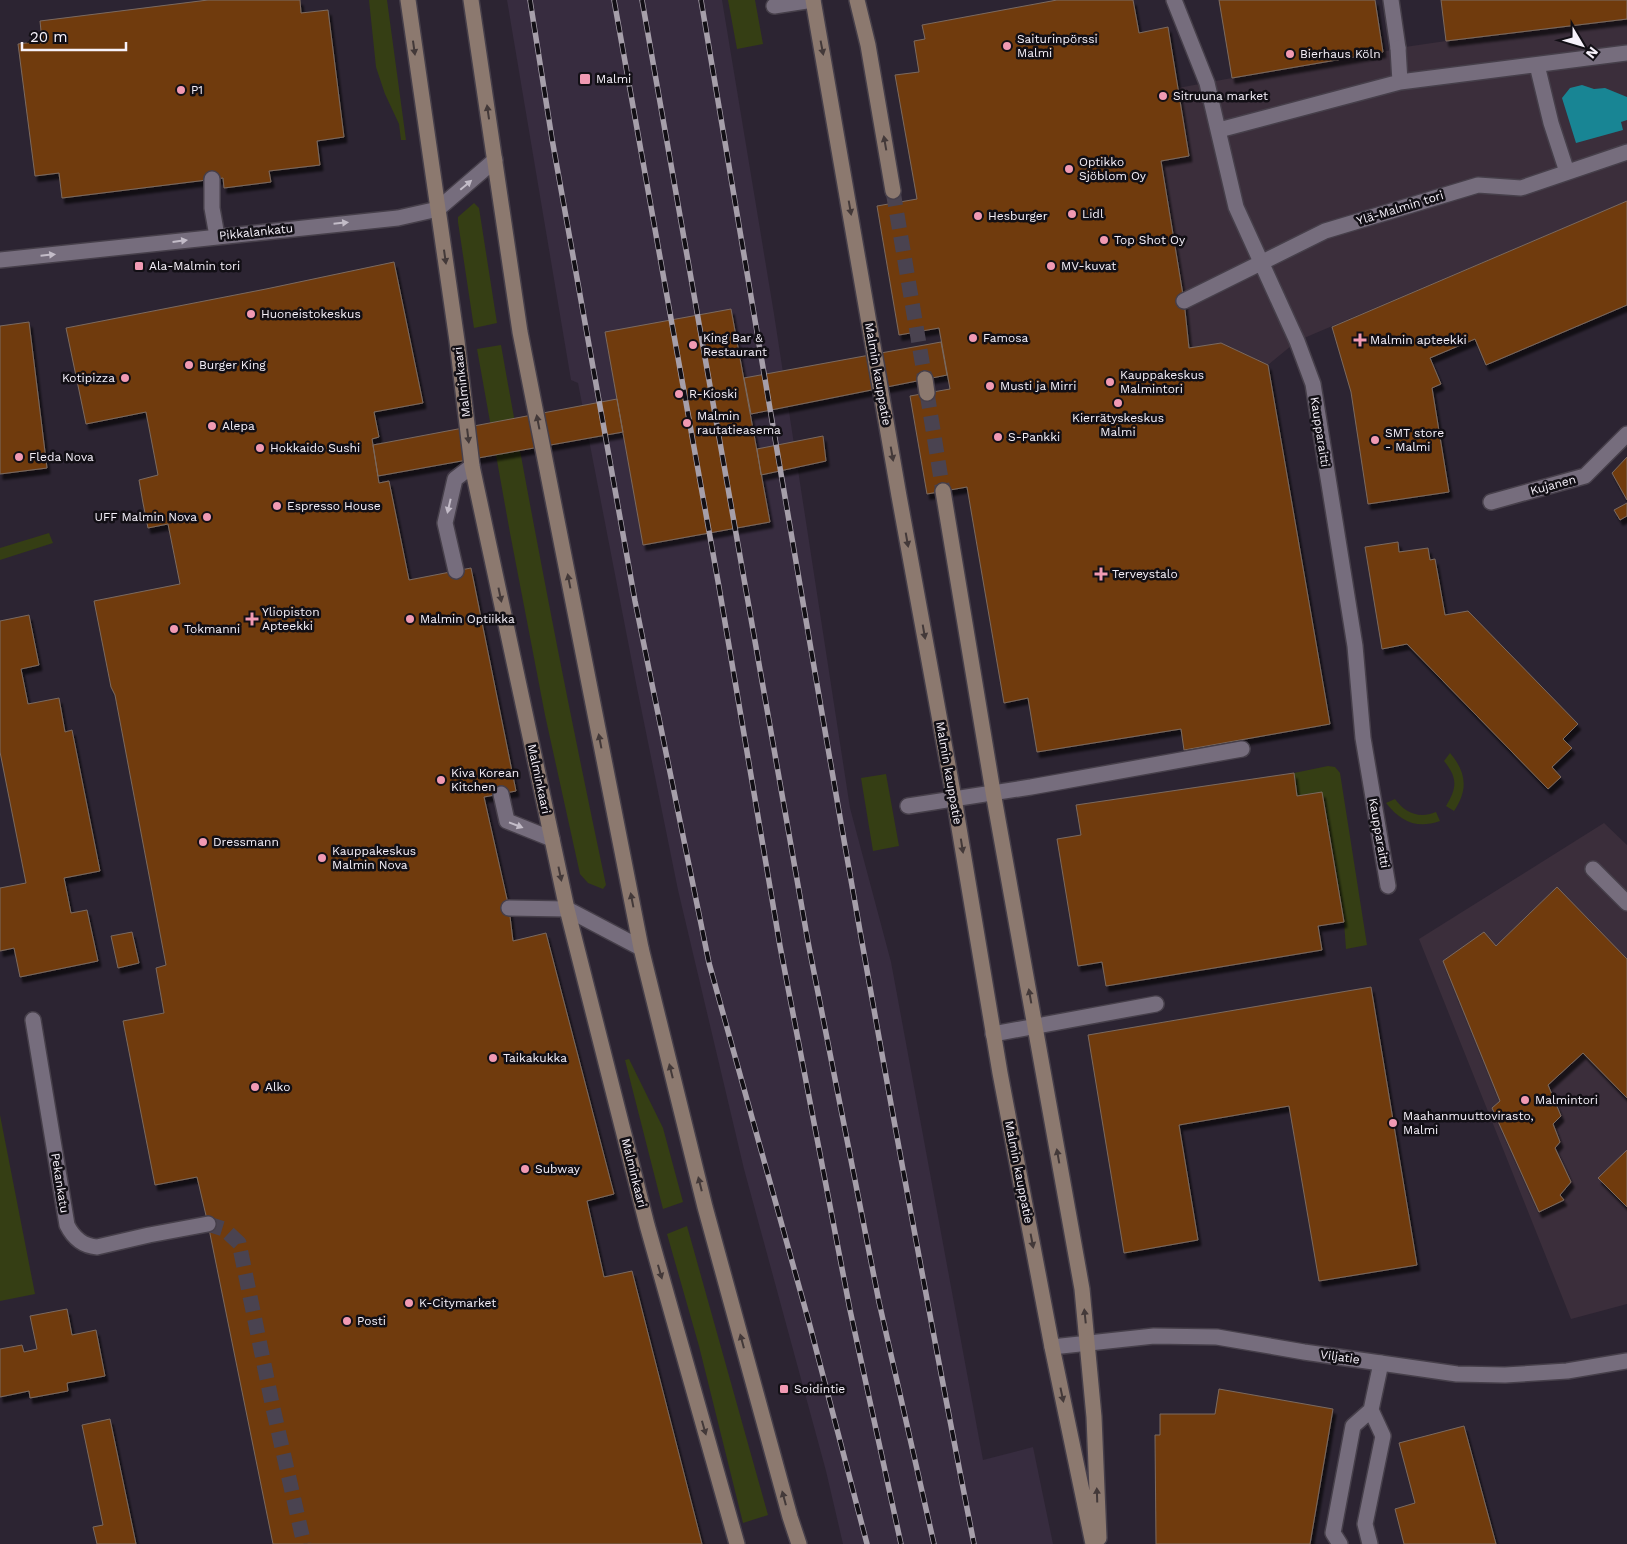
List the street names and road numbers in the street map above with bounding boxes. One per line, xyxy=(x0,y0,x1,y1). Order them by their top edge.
street label: Ylä-Malmin tori xyxy=(1355,188,1445,228)
street label: Pikkalankatu xyxy=(218,221,294,243)
street label: Malmin kauppatie xyxy=(862,321,894,427)
street label: Malminkaari xyxy=(451,346,473,418)
street label: Kaupparaitti xyxy=(1308,396,1332,468)
street label: Kujanen xyxy=(1529,472,1577,498)
street label: Malmin kauppatie xyxy=(933,720,965,826)
street label: Malminkaari xyxy=(525,743,553,815)
street label: Kaupparaitti xyxy=(1366,797,1392,869)
street label: Malmin kauppatie xyxy=(1002,1119,1036,1225)
street label: Malminkaari xyxy=(619,1137,649,1209)
street label: Pekankatu xyxy=(48,1152,72,1214)
street label: Viljatie xyxy=(1319,1347,1361,1367)

